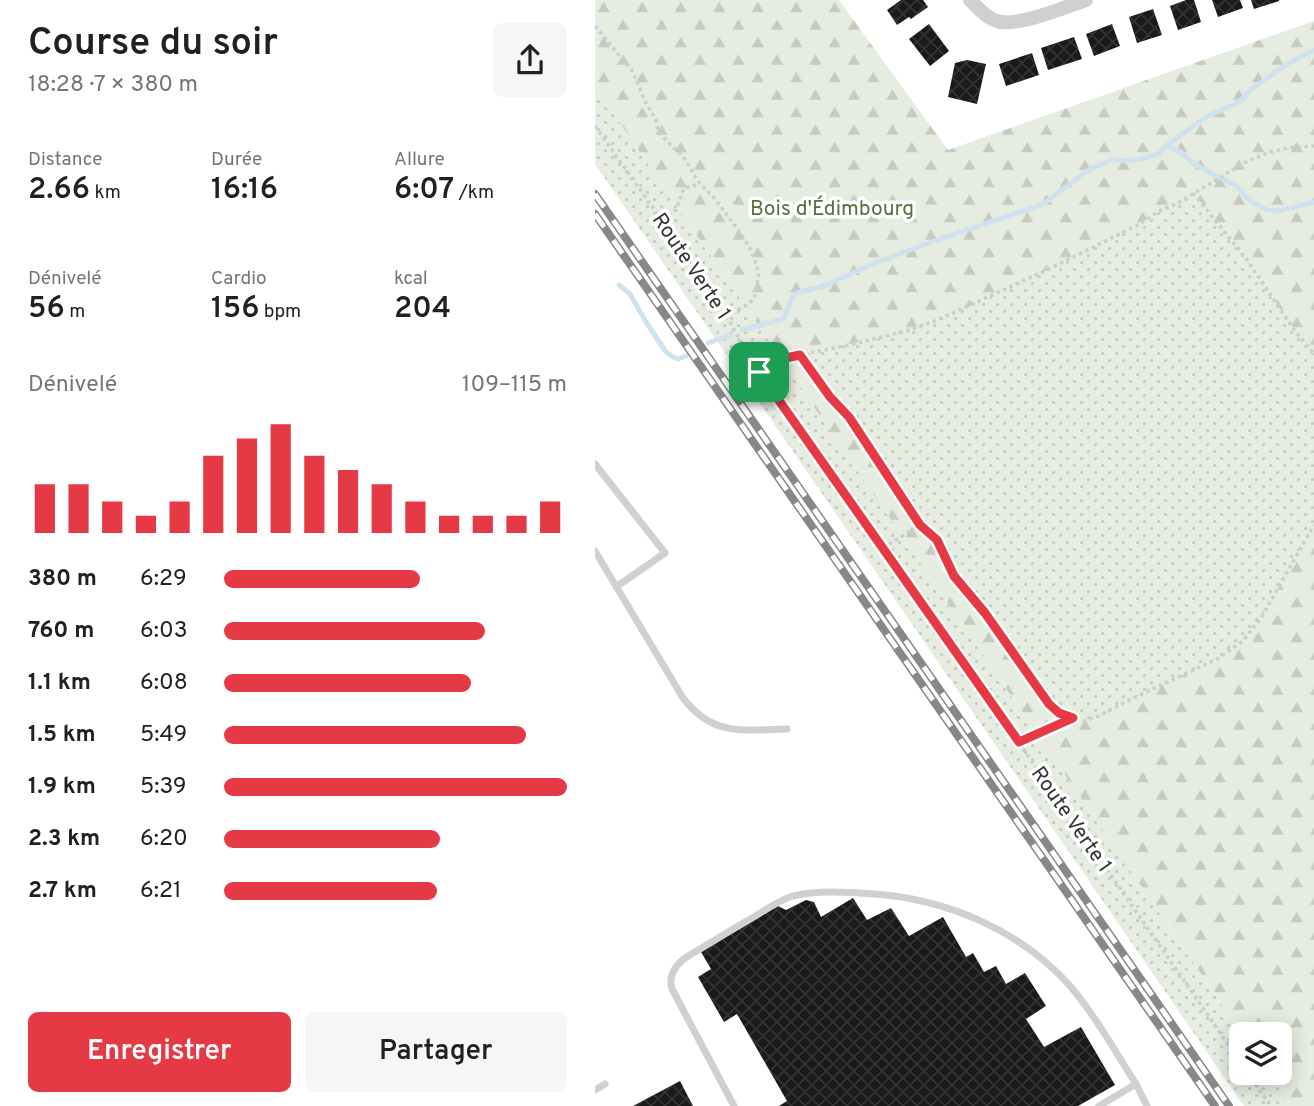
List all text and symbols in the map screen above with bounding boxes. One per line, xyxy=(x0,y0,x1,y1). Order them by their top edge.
text: Course du soir xyxy=(28,20,278,69)
button: share xyxy=(493,23,567,97)
text: 18:28 · 7 × 380 m xyxy=(28,71,198,100)
text: Distance xyxy=(28,148,103,172)
text: Durée xyxy=(211,148,262,172)
text: Allure xyxy=(394,148,445,172)
text: 2.66 xyxy=(28,172,90,209)
text: 16:16 xyxy=(211,172,278,209)
text: 6:07 xyxy=(394,172,454,209)
text: km xyxy=(90,181,121,205)
text: /km xyxy=(454,181,494,205)
park label: Bois d'Édimbourg xyxy=(750,195,914,223)
street label: Route Verte 1 xyxy=(645,208,737,326)
text: Dénivelé xyxy=(28,267,102,291)
text: Cardio xyxy=(211,267,267,291)
text: kcal xyxy=(394,267,428,291)
text: 56 xyxy=(28,291,65,328)
text: 156 xyxy=(211,291,259,328)
text: 204 xyxy=(394,291,451,328)
text: m xyxy=(65,300,85,324)
text: bpm xyxy=(259,300,301,324)
pin xyxy=(729,342,789,402)
icon: arrive xyxy=(740,353,778,391)
text: Dénivelé xyxy=(28,371,117,400)
text: 109–115 m xyxy=(462,371,567,400)
text: 380 m xyxy=(28,565,97,594)
text: 6:29 xyxy=(140,565,187,594)
text: 760 m xyxy=(28,617,94,646)
text: 6:03 xyxy=(140,617,188,646)
text: 1.1 km xyxy=(28,669,91,698)
text: 6:08 xyxy=(140,669,188,698)
text: 1.5 km xyxy=(28,721,96,750)
text: 5:49 xyxy=(140,721,187,750)
street label: Route Verte 1 xyxy=(1024,761,1117,878)
text: 1.9 km xyxy=(28,773,96,802)
text: 5:39 xyxy=(140,773,187,802)
text: 2.3 km xyxy=(28,825,100,854)
text: 6:20 xyxy=(140,825,188,854)
text: 2.7 km xyxy=(28,877,97,906)
text: 6:21 xyxy=(140,877,182,906)
button: Enregistrer xyxy=(28,1012,291,1092)
button: Partager xyxy=(305,1012,567,1092)
map controls xyxy=(1229,1022,1292,1085)
button: layers xyxy=(1229,1022,1292,1085)

